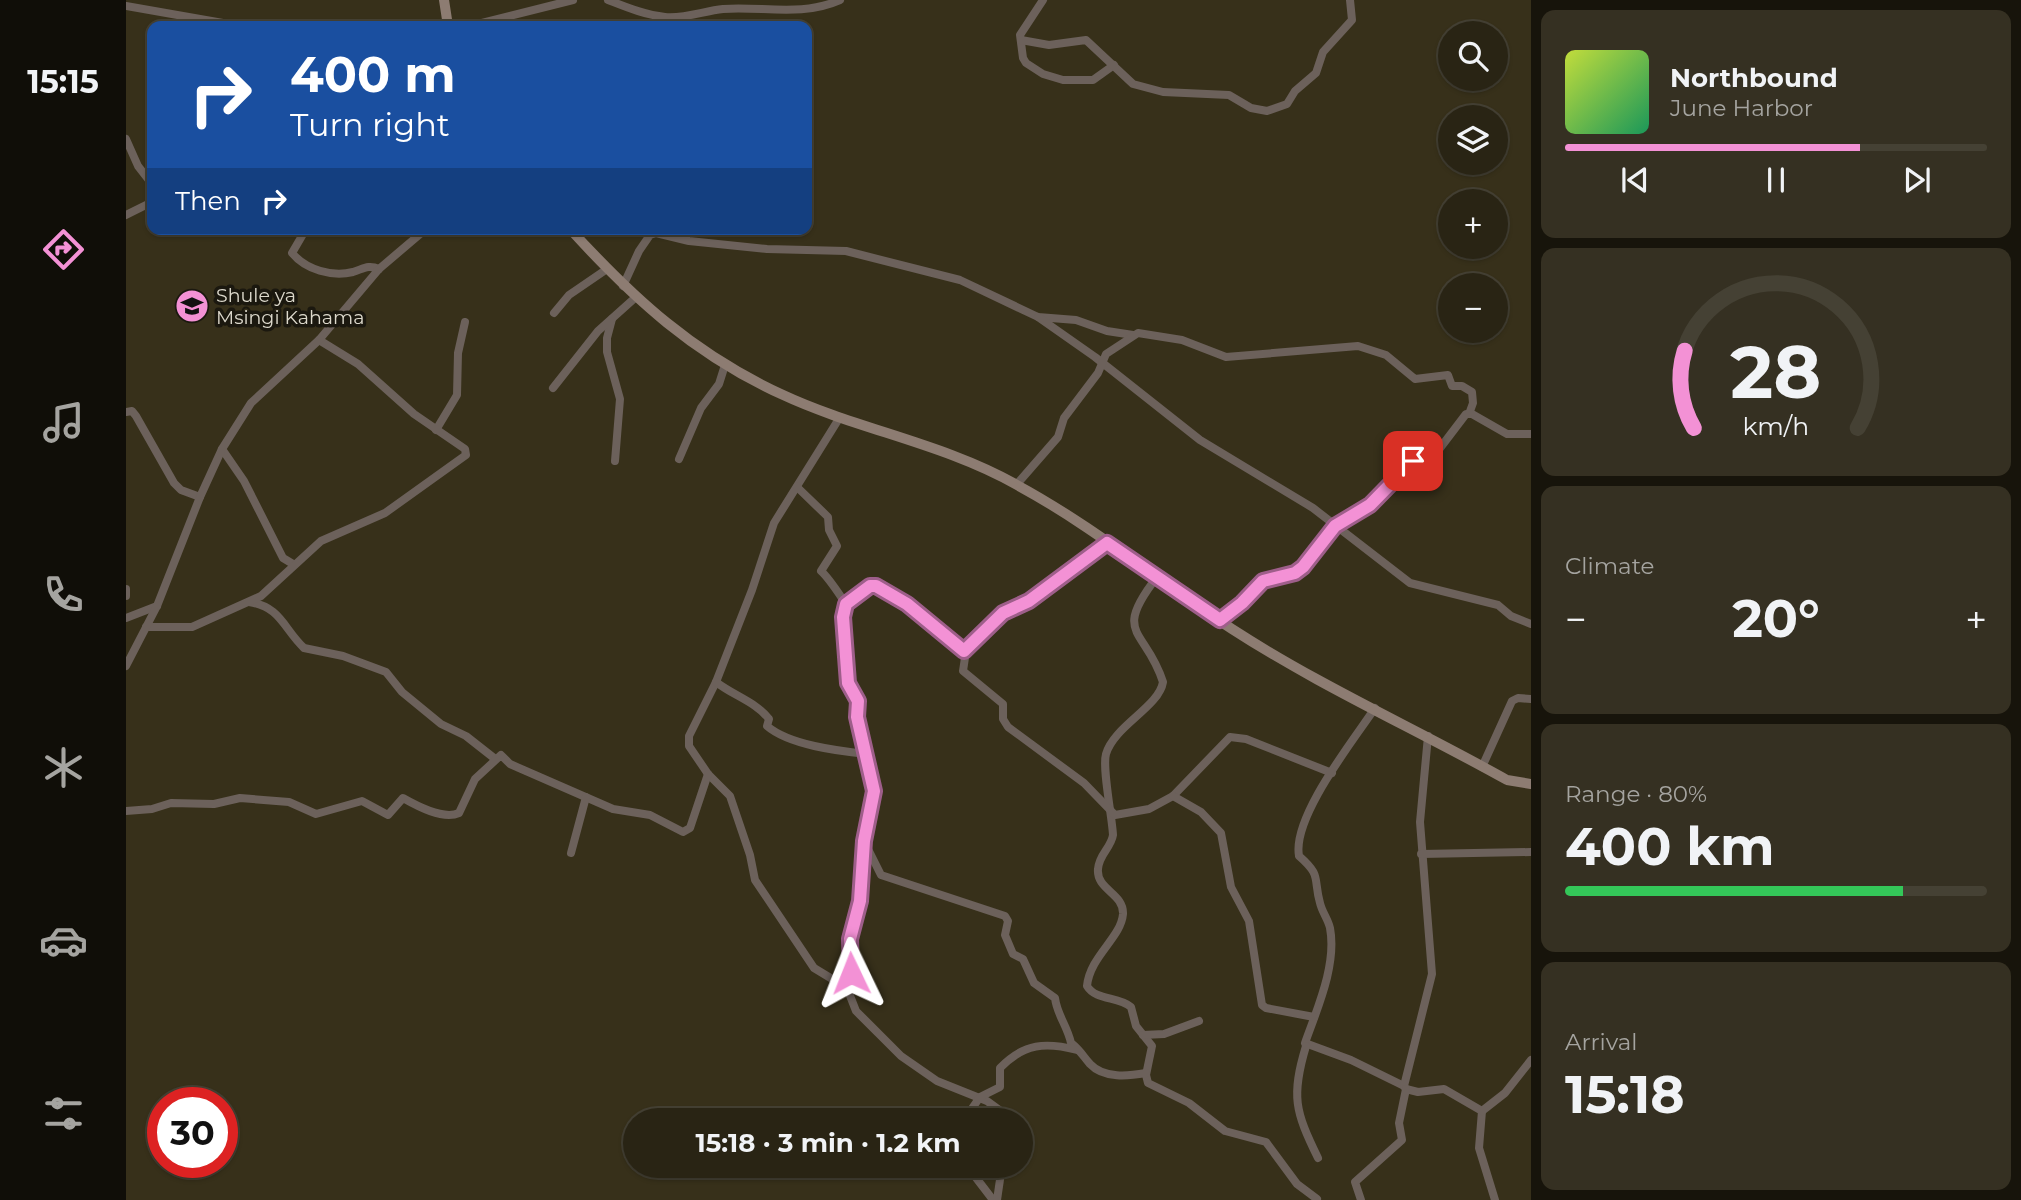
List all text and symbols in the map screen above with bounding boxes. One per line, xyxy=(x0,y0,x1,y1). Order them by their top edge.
map controls xyxy=(1438,21,1508,343)
button: search xyxy=(1438,21,1508,91)
text: 400 m xyxy=(290,45,456,104)
icon: right xyxy=(175,49,266,140)
text: 15:15 xyxy=(27,62,99,101)
text: Northbound xyxy=(1670,62,1838,94)
text: June Harbor xyxy=(1670,94,1813,122)
text: Turn right xyxy=(290,105,450,144)
button: layers xyxy=(1438,105,1508,175)
icon: previous xyxy=(1616,161,1654,199)
icon: pause xyxy=(1757,161,1795,199)
icon: next xyxy=(1898,161,1936,199)
icon: right xyxy=(255,182,293,220)
text: Then xyxy=(175,185,241,217)
button: + xyxy=(1438,189,1508,259)
icon: directions xyxy=(39,225,88,274)
button: − xyxy=(1438,273,1508,343)
place label: Shule ya Msingi Kahama xyxy=(216,284,364,329)
school or university icon: Shule ya Msingi Kahama xyxy=(173,287,211,325)
text: 28 xyxy=(1731,328,1822,416)
icon: music xyxy=(39,398,88,447)
text: km/h xyxy=(1743,411,1809,441)
pin xyxy=(1383,431,1443,491)
icon: arrive xyxy=(1394,442,1432,480)
text: Climate xyxy=(1565,552,1654,580)
icon: phone xyxy=(39,570,88,619)
text: 20° xyxy=(1732,587,1820,650)
text: − xyxy=(1565,596,1587,643)
text: + xyxy=(1965,596,1987,643)
icon: climate xyxy=(39,743,88,792)
text: Range · 80% xyxy=(1565,780,1707,808)
text: 400 km xyxy=(1565,815,1775,878)
icon: car xyxy=(39,916,88,965)
position arrow xyxy=(814,936,888,1010)
text: Arrival xyxy=(1565,1028,1638,1056)
text: 15:18 xyxy=(1565,1063,1685,1126)
speed limit sign: 30 xyxy=(147,1087,238,1178)
icon: filters xyxy=(39,1089,88,1138)
text: 15:18 · 3 min · 1.2 km xyxy=(696,1127,960,1159)

